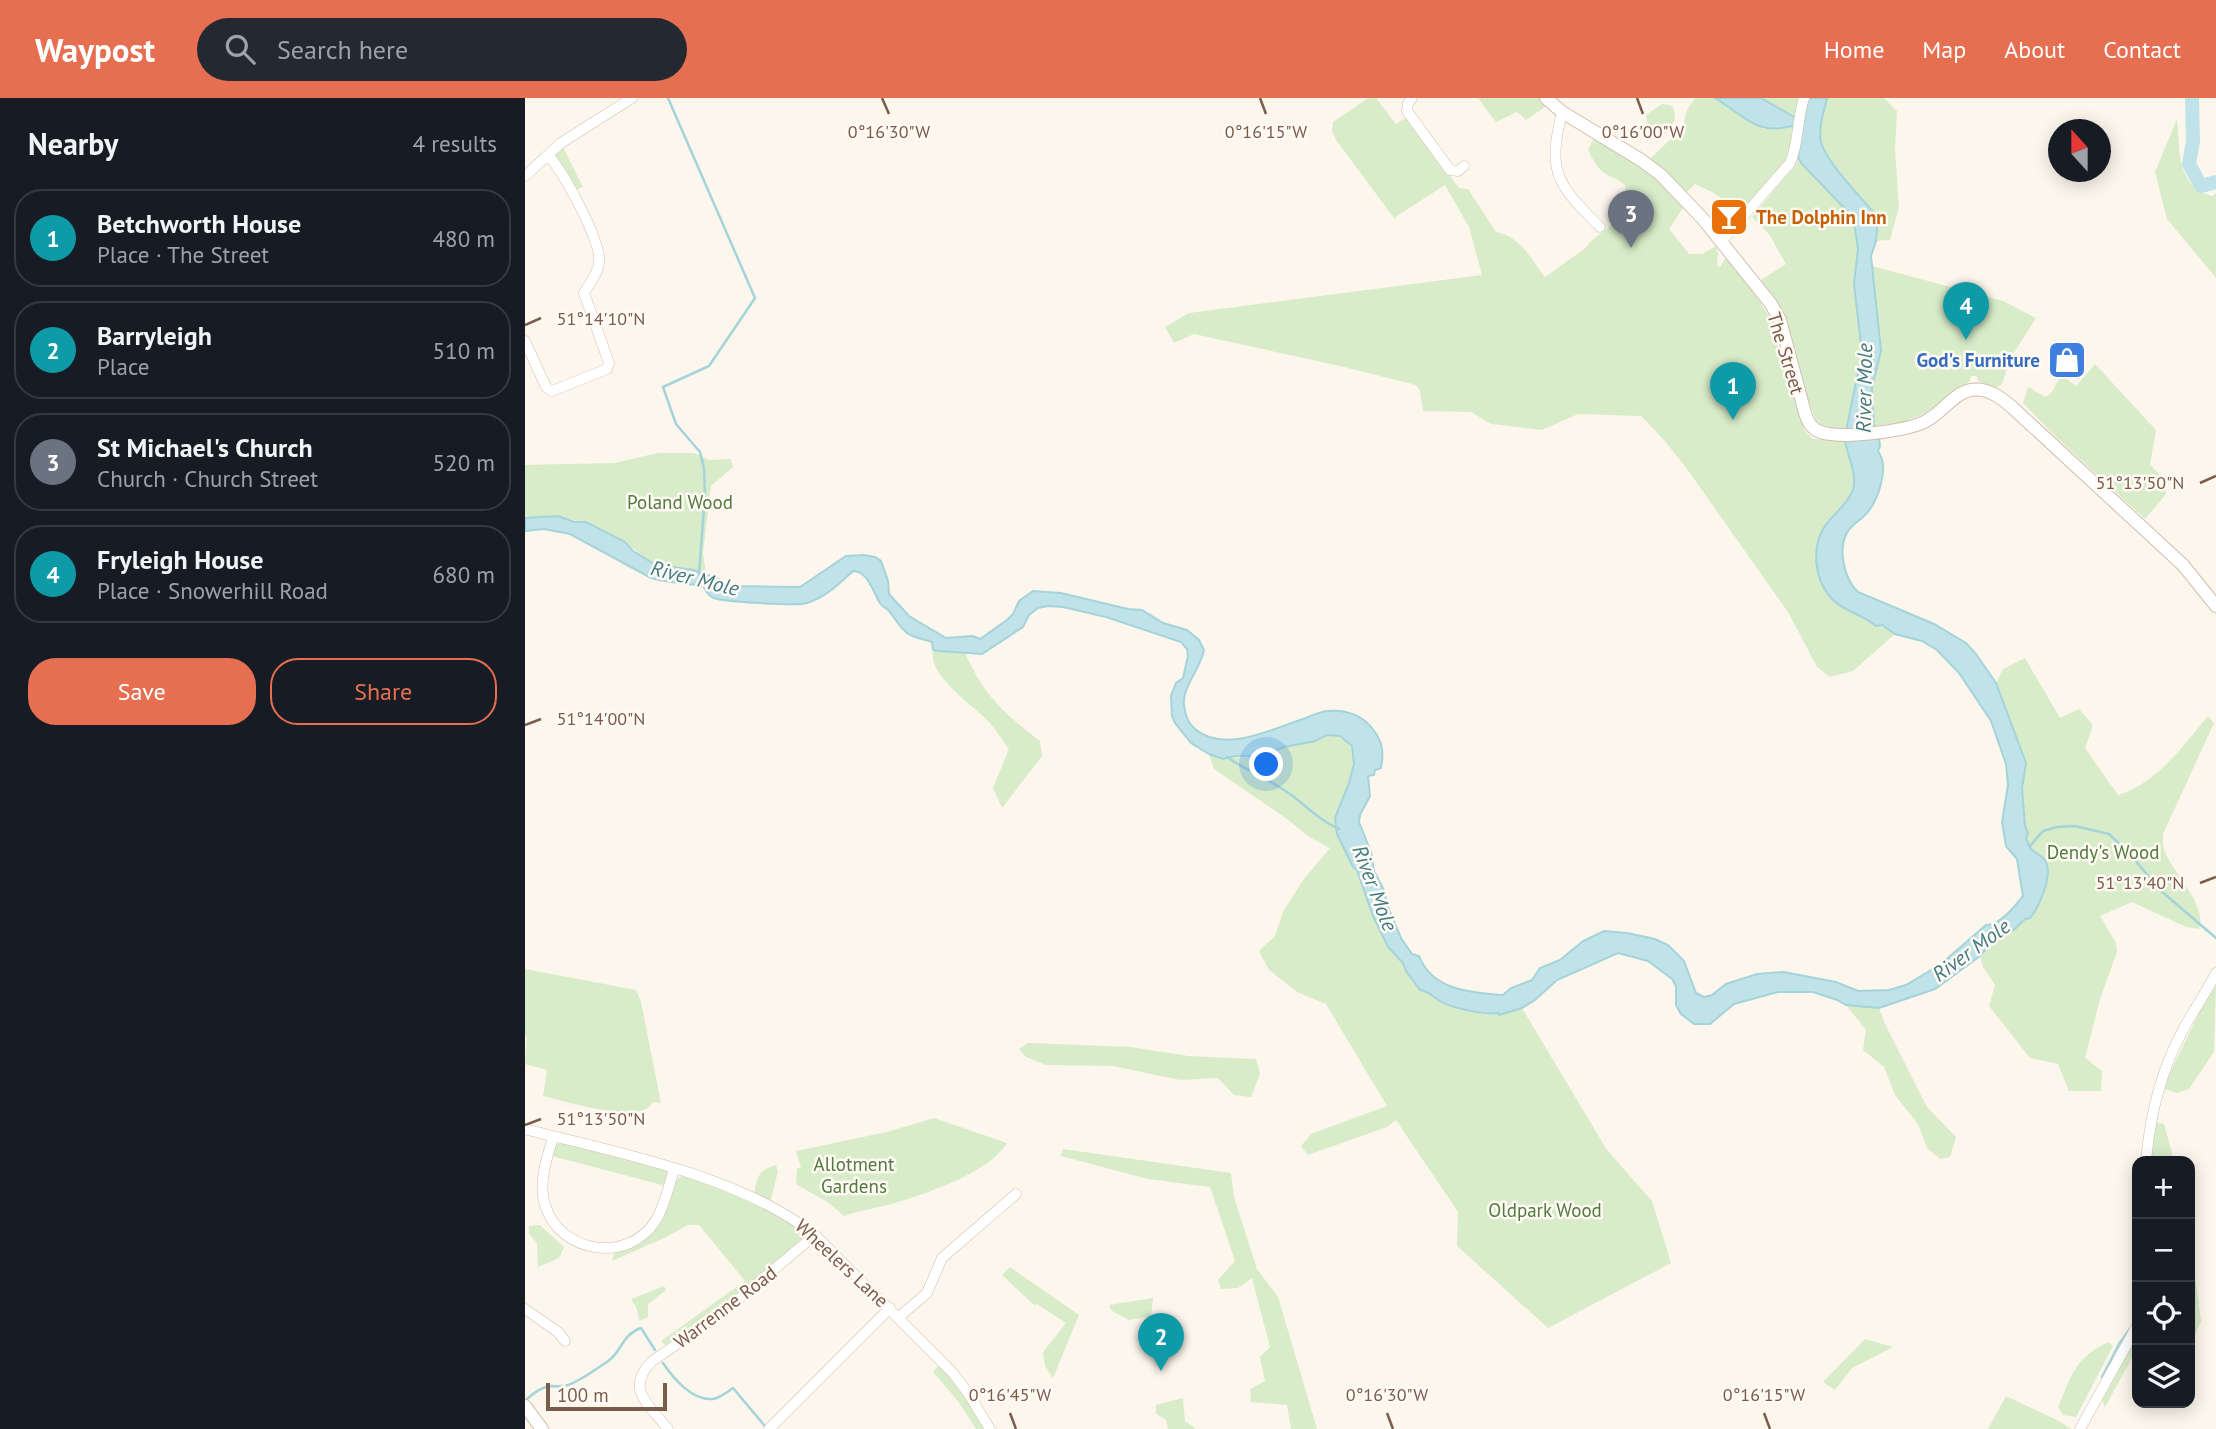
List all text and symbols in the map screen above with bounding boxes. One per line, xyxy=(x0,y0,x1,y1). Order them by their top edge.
search box xyxy=(197,18,687,81)
text: Waypost xyxy=(35,28,155,71)
icon: search xyxy=(221,30,259,68)
text: Search here xyxy=(277,33,408,66)
text: Home xyxy=(1824,34,1884,65)
text: Map xyxy=(1922,34,1966,65)
text: About xyxy=(2004,34,2065,65)
text: Contact xyxy=(2103,34,2181,65)
north arrow xyxy=(2048,119,2111,182)
text: 0°16'30"W xyxy=(848,120,930,143)
text: 0°16'15"W xyxy=(1225,120,1307,143)
text: 0°16'00"W xyxy=(1602,120,1684,143)
text: Nearby xyxy=(28,124,118,163)
text: 4 results xyxy=(413,129,497,158)
pin: 3 xyxy=(1608,190,1654,248)
bar icon: The Dolphin Inn xyxy=(1708,196,1750,238)
place label: The Dolphin Inn xyxy=(1756,205,1887,229)
text: Betchworth House xyxy=(97,207,301,240)
text: 1 xyxy=(46,224,60,253)
text: 480 m xyxy=(433,224,495,253)
text: Place · The Street xyxy=(97,240,269,269)
pin: 4 xyxy=(1943,282,1989,340)
text: 51°14'10"N xyxy=(557,307,645,330)
street label: The Street xyxy=(1762,309,1810,397)
text: Barryleigh xyxy=(97,319,212,352)
text: 2 xyxy=(46,336,60,365)
text: 510 m xyxy=(433,336,495,365)
shop icon: God's Furniture xyxy=(2046,339,2088,381)
water label: River Mole xyxy=(1850,343,1878,433)
place label: God's Furniture xyxy=(1917,348,2040,372)
text: Place xyxy=(97,352,150,381)
pin: 1 xyxy=(1710,362,1756,420)
text: St Michael's Church xyxy=(97,431,313,464)
text: 3 xyxy=(46,448,60,477)
text: 520 m xyxy=(433,448,495,477)
text: Church · Church Street xyxy=(97,464,318,493)
text: 51°13'50"N xyxy=(2096,471,2184,494)
park label: Poland Wood xyxy=(627,490,733,514)
text: Fryleigh House xyxy=(97,543,263,576)
water label: River Mole xyxy=(648,554,742,602)
text: 4 xyxy=(46,560,60,589)
text: 680 m xyxy=(433,560,495,589)
text: Place · Snowerhill Road xyxy=(97,576,328,605)
button: Save xyxy=(28,658,256,725)
button: Share xyxy=(270,658,497,725)
text: 51°14'00"N xyxy=(557,707,645,730)
your location xyxy=(1249,747,1283,781)
park label: Dendy's Wood xyxy=(2047,840,2159,864)
water label: River Mole xyxy=(1346,841,1404,935)
text: 51°13'40"N xyxy=(2096,871,2184,894)
water label: River Mole xyxy=(1927,912,2016,987)
text: 51°13'50"N xyxy=(557,1107,645,1130)
park label: Allotment Gardens xyxy=(814,1152,895,1198)
map controls xyxy=(2132,1156,2195,1408)
button: + xyxy=(2132,1156,2195,1219)
park label: Oldpark Wood xyxy=(1488,1198,1602,1222)
street label: Wheelers Lane xyxy=(790,1214,894,1312)
button: − xyxy=(2132,1219,2195,1282)
street label: Warrenne Road xyxy=(669,1260,781,1354)
button: locate xyxy=(2132,1282,2195,1345)
pin: 2 xyxy=(1138,1313,1184,1371)
button: layers xyxy=(2132,1345,2195,1408)
scale bar xyxy=(546,1380,667,1412)
text: 100 m xyxy=(557,1383,609,1407)
text: 0°16'45"W xyxy=(969,1383,1051,1406)
text: 0°16'30"W xyxy=(1346,1383,1428,1406)
text: 0°16'15"W xyxy=(1723,1383,1805,1406)

